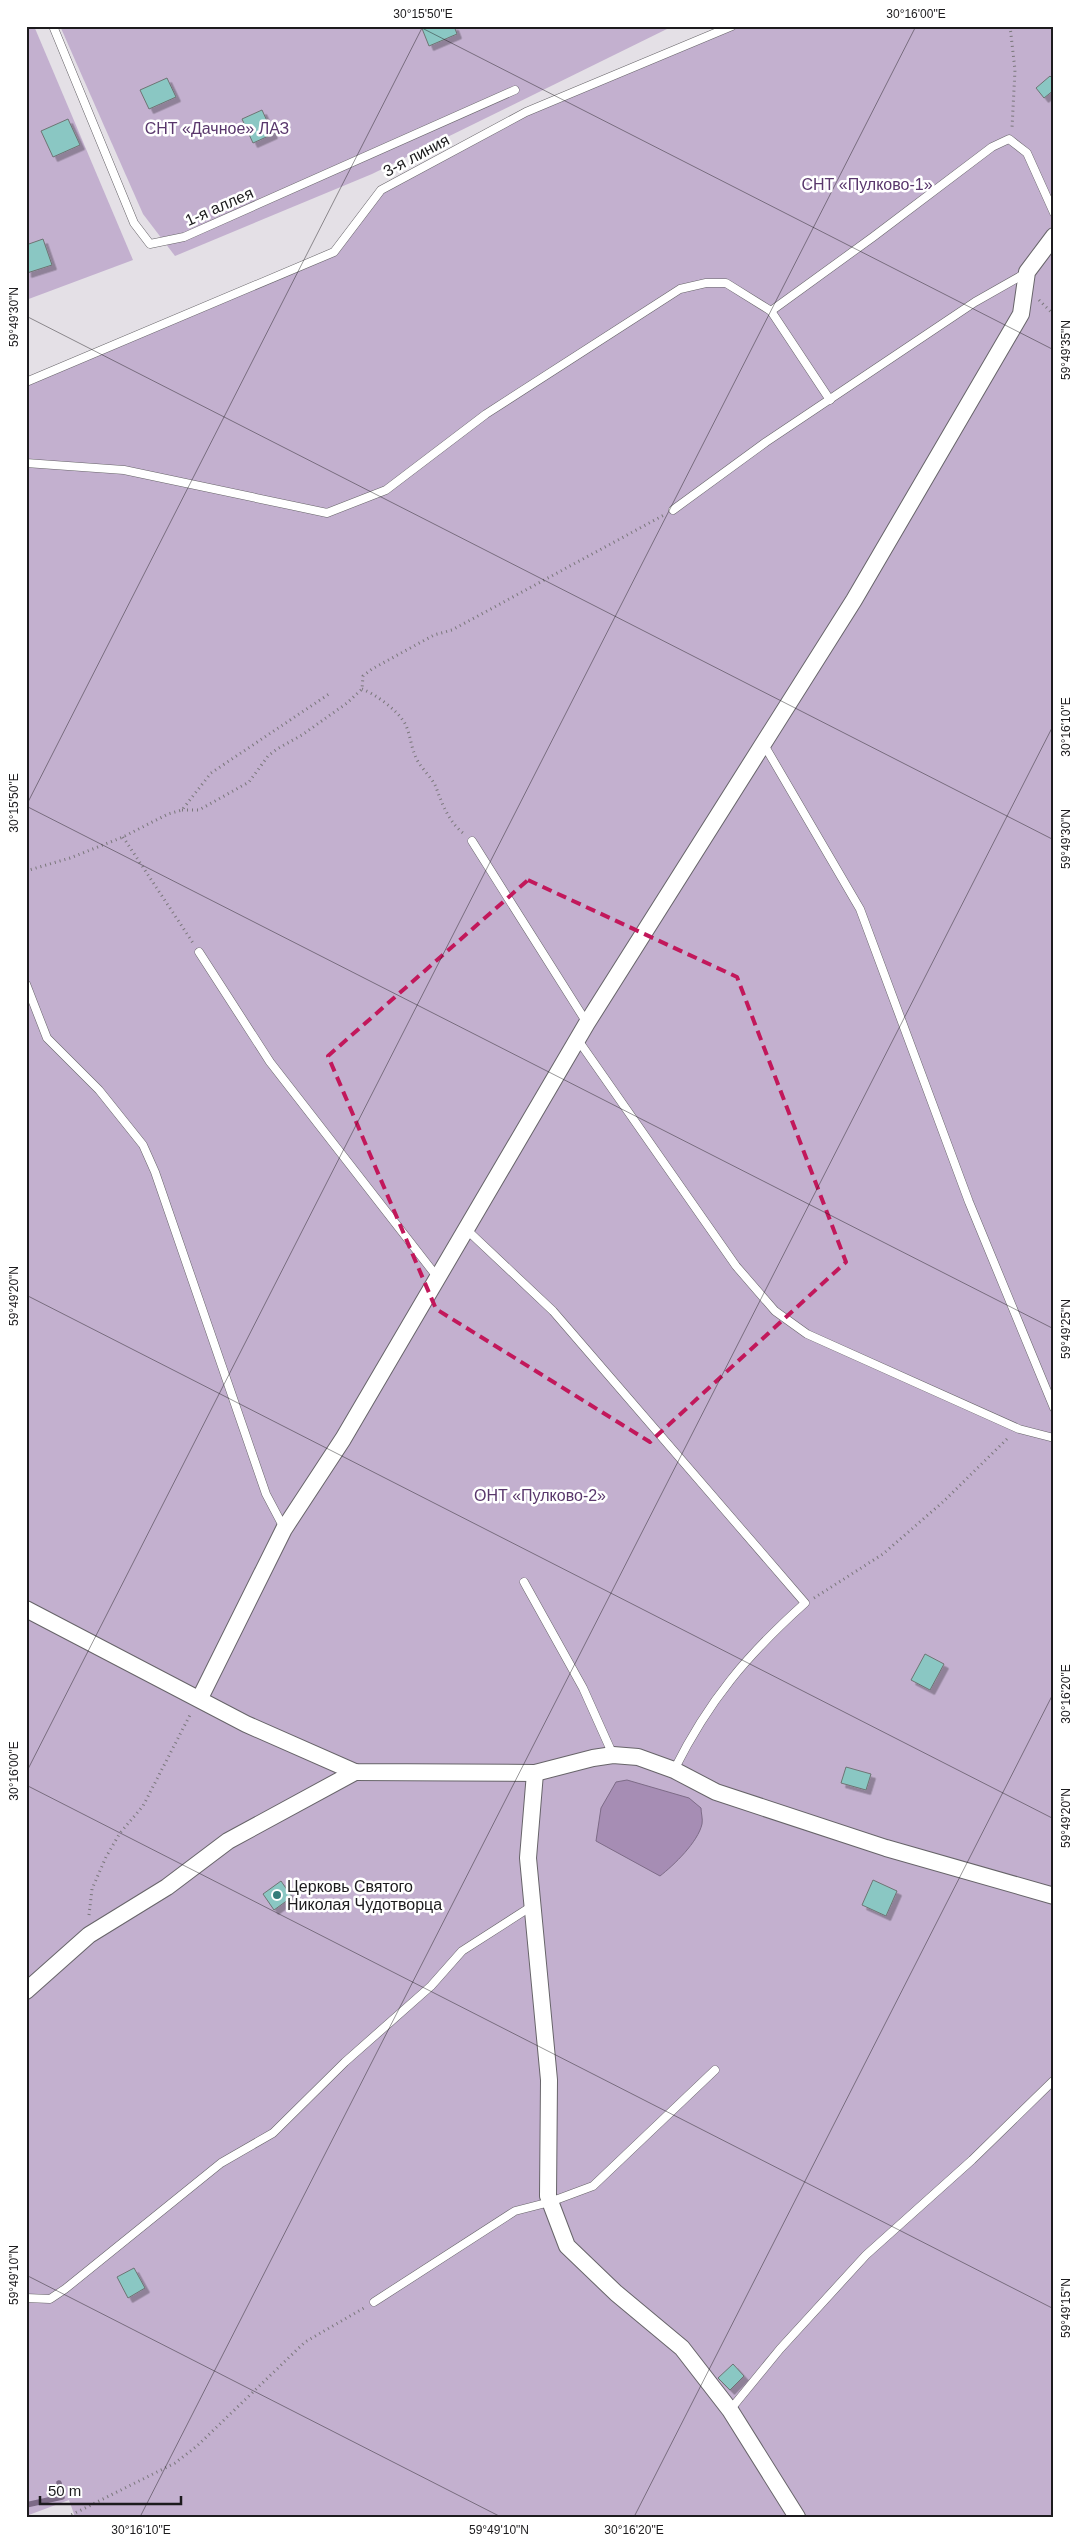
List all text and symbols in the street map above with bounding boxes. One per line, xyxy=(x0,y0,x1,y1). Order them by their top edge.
text: 30°15'50"E xyxy=(393,7,453,21)
text: 30°16'00"E xyxy=(886,7,946,21)
park label: СНТ «Дачное» ЛАЗ xyxy=(145,120,289,137)
street label: 3-я линия xyxy=(380,131,452,180)
park label: СНТ «Пулково-1» xyxy=(801,176,933,193)
street label: 1-я аллея xyxy=(183,184,256,229)
text: 59°49'30"N xyxy=(7,287,21,347)
text: 59°49'35"N xyxy=(1059,320,1073,380)
text: 30°16'10"E xyxy=(1059,697,1073,757)
text: 30°15'50"E xyxy=(7,773,21,833)
text: 59°49'30"N xyxy=(1059,809,1073,869)
text: 59°49'20"N xyxy=(7,1266,21,1326)
text: 59°49'25"N xyxy=(1059,1299,1073,1359)
park label: ОНТ «Пулково-2» xyxy=(474,1487,606,1504)
text: 30°16'20"E xyxy=(1059,1664,1073,1724)
text: 30°16'00"E xyxy=(7,1741,21,1801)
text: 59°49'20"N xyxy=(1059,1788,1073,1848)
place label: Церковь Святого Николая Чудотворца xyxy=(287,1878,442,1913)
marker: Церковь Святого Николая Чудотворца xyxy=(271,1889,283,1901)
text: 59°49'10"N xyxy=(7,2245,21,2305)
text: 59°49'15"N xyxy=(1059,2278,1073,2338)
scale bar xyxy=(40,2473,181,2505)
text: 50 m xyxy=(48,2482,81,2499)
text: 30°16'10"E xyxy=(111,2523,171,2537)
text: 59°49'10"N xyxy=(469,2523,529,2537)
text: 30°16'20"E xyxy=(604,2523,664,2537)

